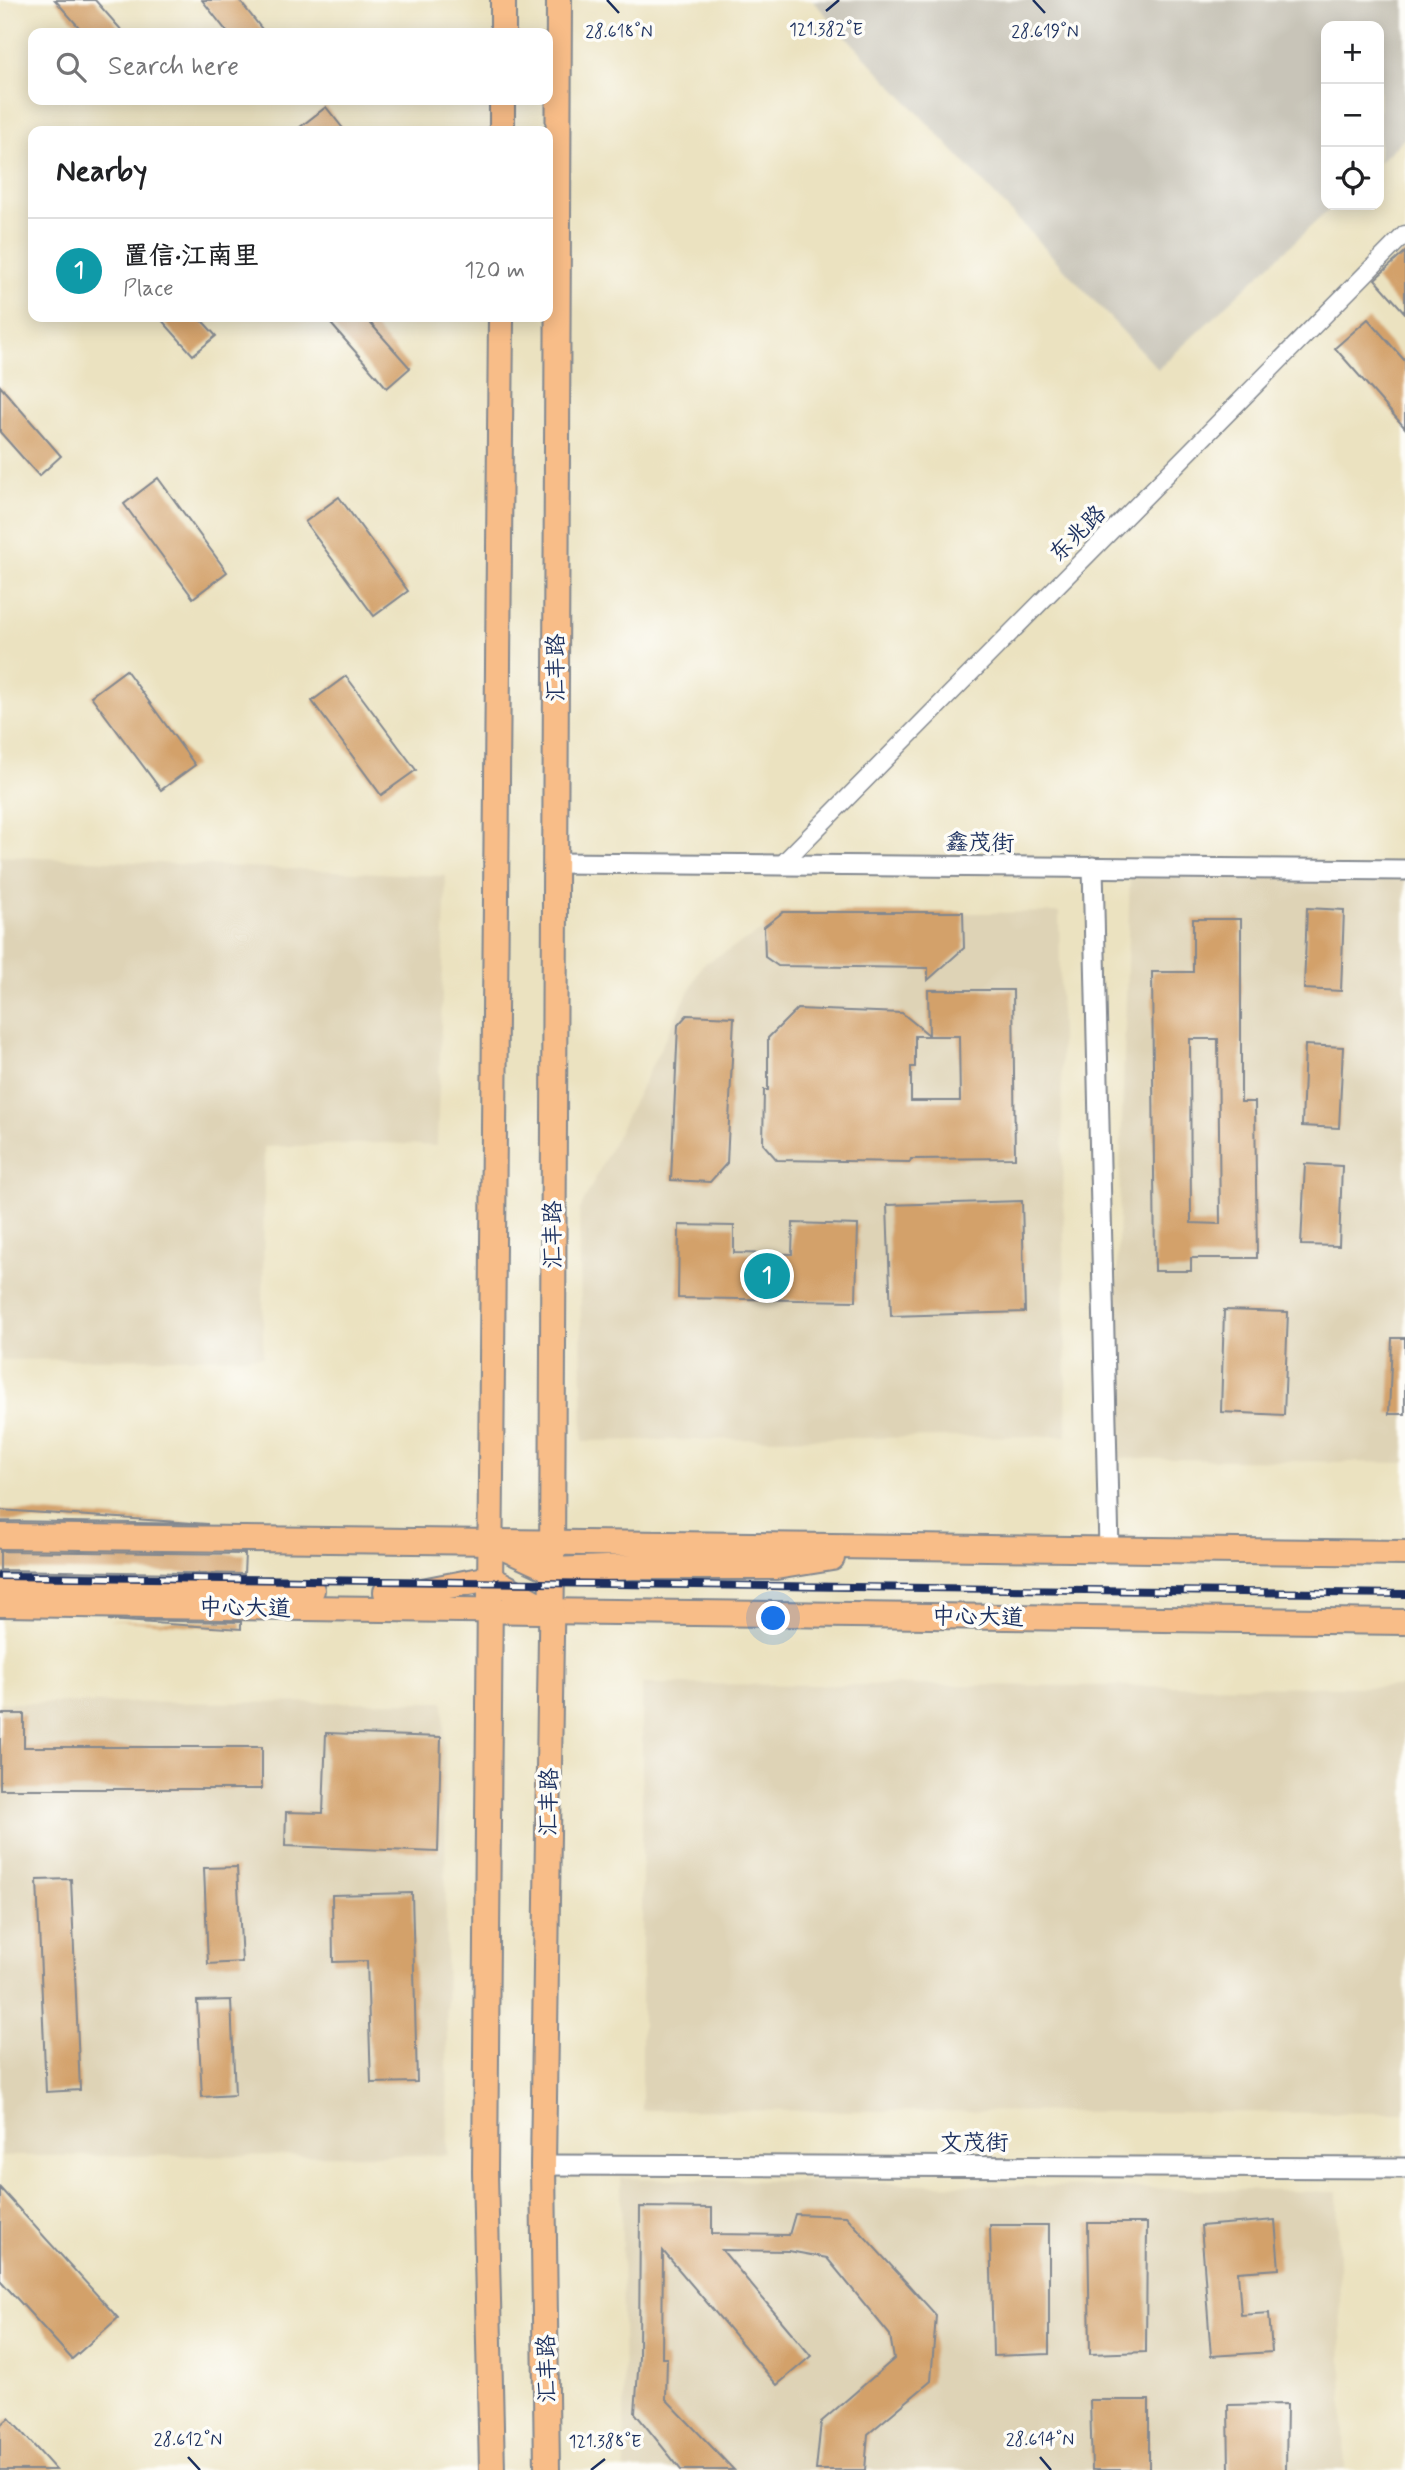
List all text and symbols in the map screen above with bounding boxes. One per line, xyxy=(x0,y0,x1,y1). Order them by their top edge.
text: 121.382°E xyxy=(789,18,863,42)
text: 28.618°N xyxy=(585,20,653,44)
text: 28.619°N xyxy=(1011,20,1079,44)
map controls xyxy=(1321,21,1384,210)
button: + xyxy=(1321,21,1384,84)
search box xyxy=(28,28,553,105)
icon: search xyxy=(52,48,90,86)
text: Search here xyxy=(108,50,239,84)
button: − xyxy=(1321,84,1384,147)
button: locate xyxy=(1321,147,1384,210)
text: Nearby xyxy=(56,152,147,191)
text: 置信·江南里 xyxy=(123,240,259,274)
text: 1 xyxy=(74,256,84,286)
text: 120 m xyxy=(464,256,525,286)
text: Place xyxy=(123,274,174,304)
street label: 东兆路 xyxy=(1043,499,1113,569)
street label: 汇丰路 xyxy=(542,634,572,703)
street label: 鑫茂街 xyxy=(945,828,1015,860)
street label: 汇丰路 xyxy=(539,1201,569,1270)
pin: 1 xyxy=(744,1250,790,1302)
street label: 中心大道 xyxy=(199,1593,291,1625)
your location xyxy=(756,1601,790,1635)
street label: 中心大道 xyxy=(932,1602,1024,1634)
street label: 汇丰路 xyxy=(534,1767,566,1837)
street label: 文茂街 xyxy=(940,2129,1009,2159)
street label: 汇丰路 xyxy=(532,2334,564,2404)
text: 28.612°N xyxy=(154,2428,222,2452)
text: 28.614°N xyxy=(1006,2428,1074,2452)
text: 121.388°E xyxy=(568,2430,642,2454)

